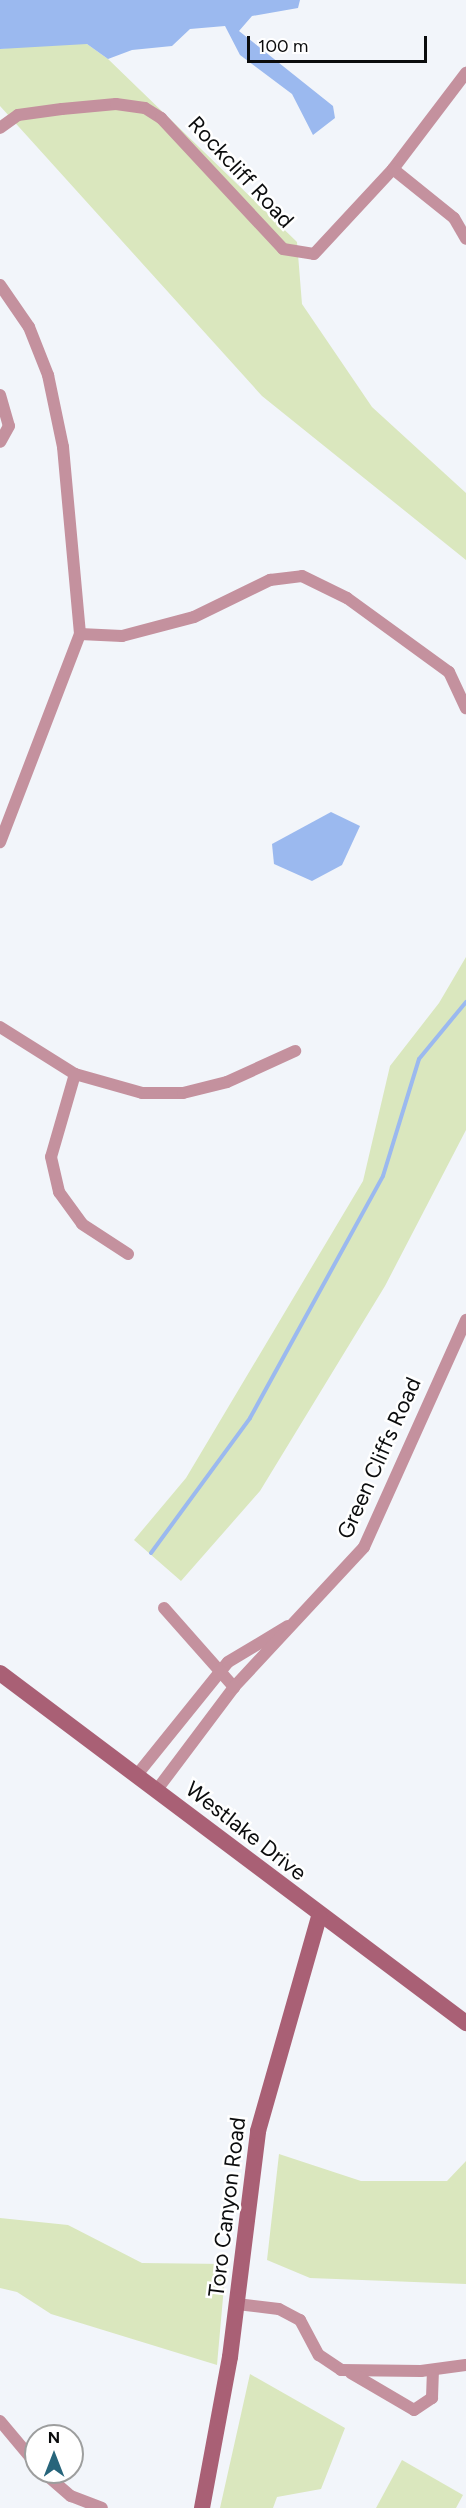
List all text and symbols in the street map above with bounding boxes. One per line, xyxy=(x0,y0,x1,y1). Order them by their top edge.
scale bar xyxy=(250,24,430,62)
text: 100 m xyxy=(258,35,308,57)
street label: Rockcliff Road xyxy=(183,111,299,233)
street label: Green Cliffs Road xyxy=(332,1373,426,1543)
street label: Westlake Drive xyxy=(181,1776,311,1886)
street label: Toro Canyon Road xyxy=(203,2116,251,2298)
north arrow xyxy=(24,2424,84,2484)
text: N xyxy=(48,2428,60,2447)

